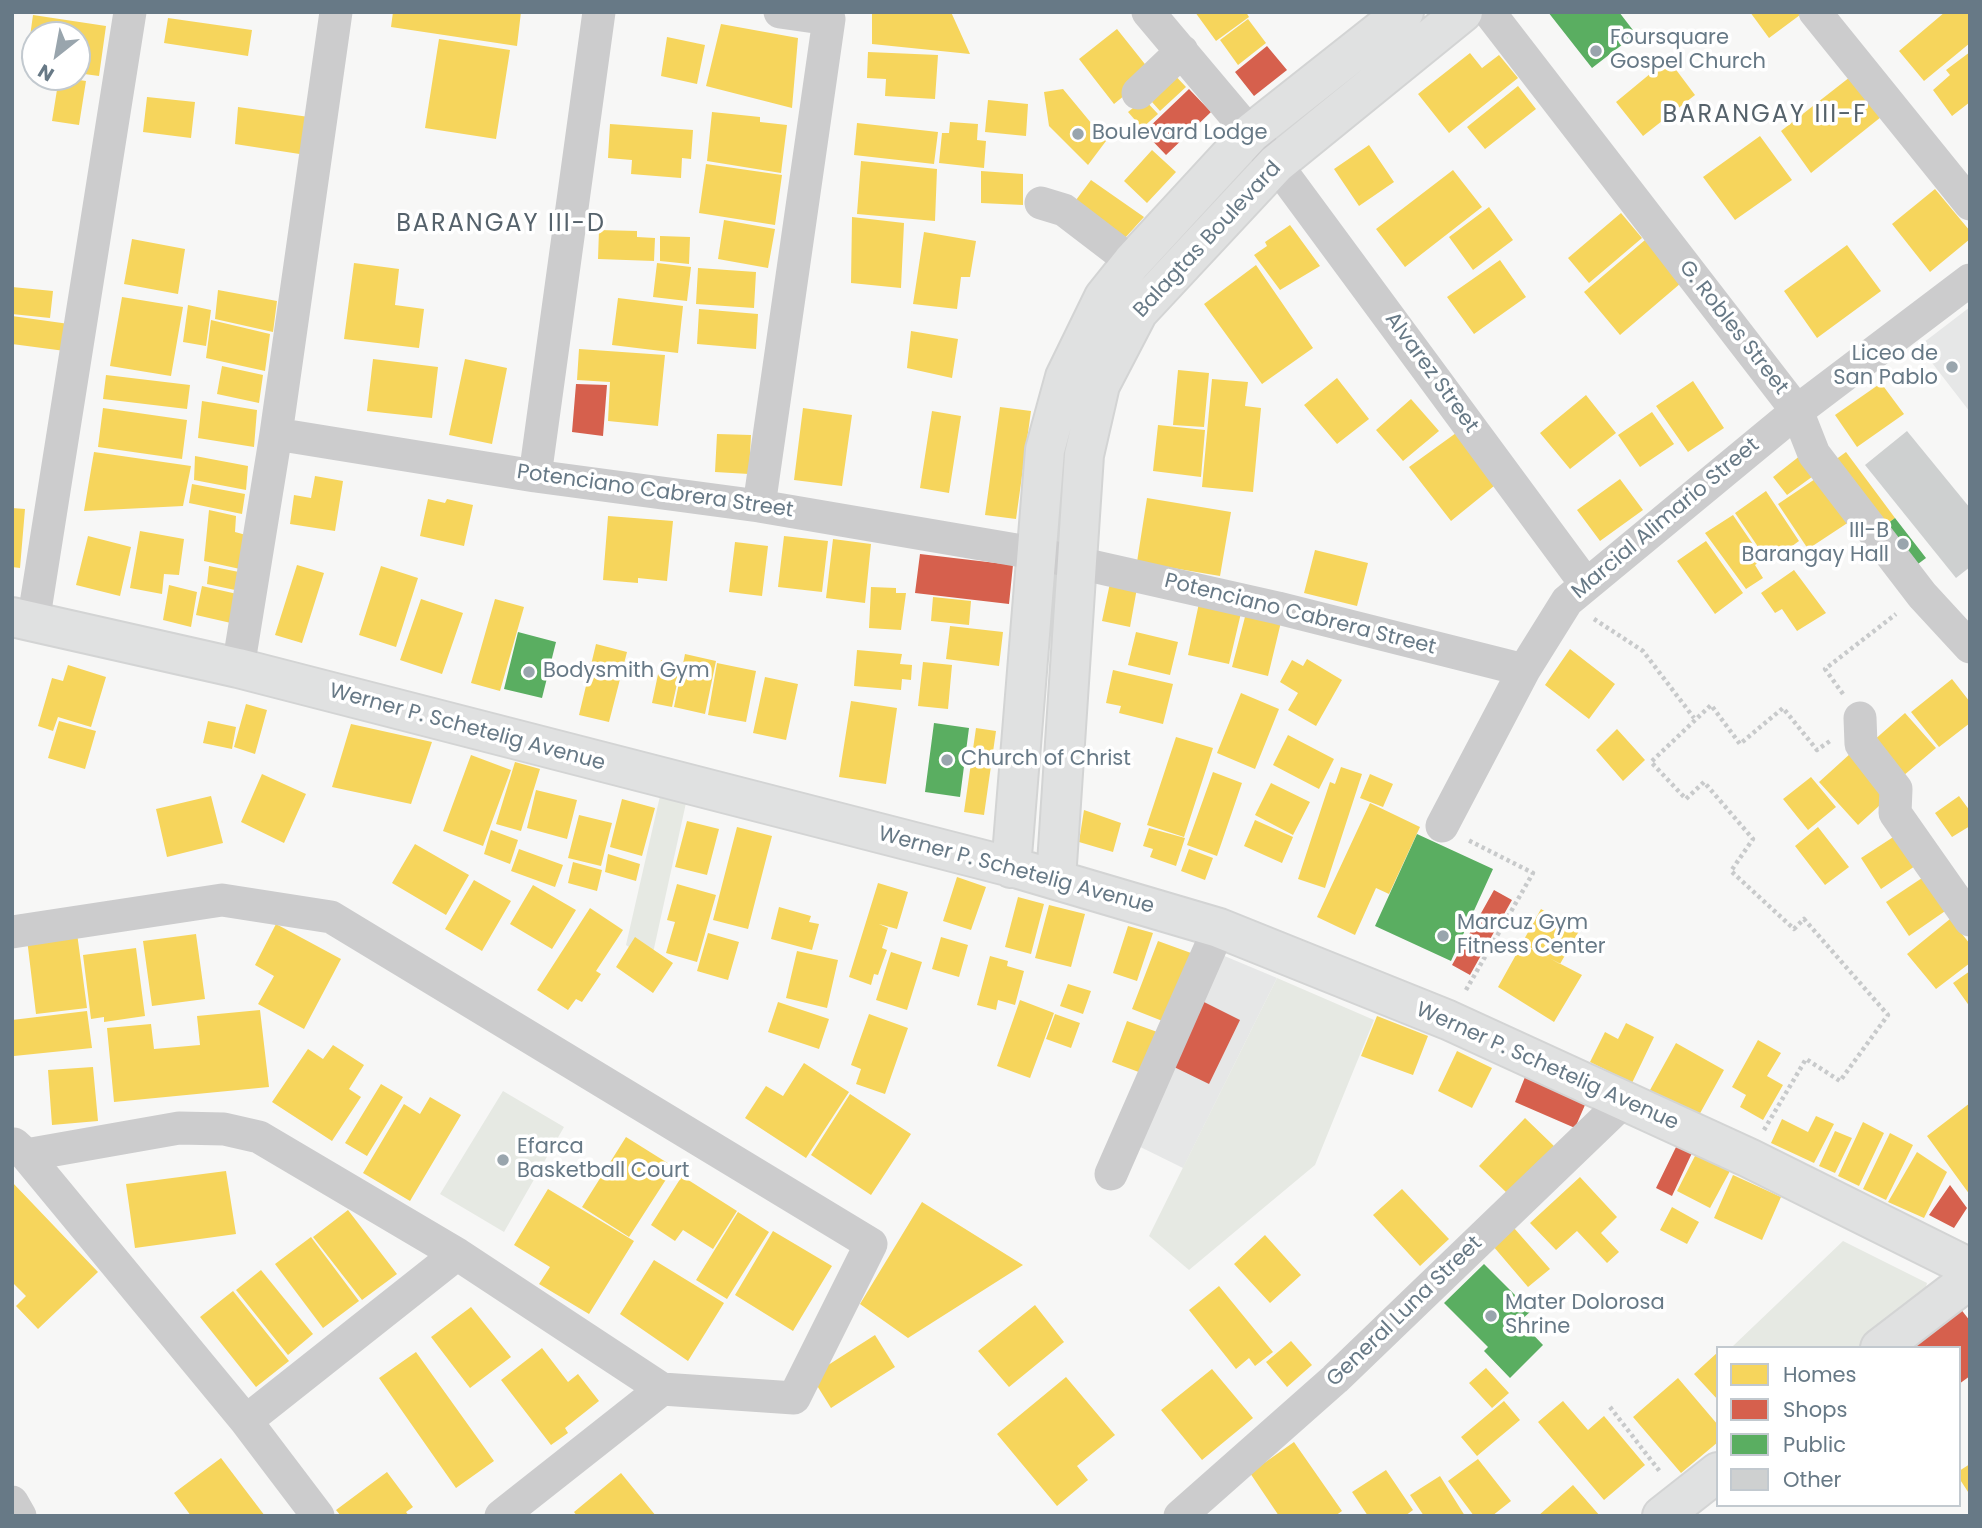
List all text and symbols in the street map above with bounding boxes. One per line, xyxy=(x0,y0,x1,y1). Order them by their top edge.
north arrow xyxy=(21,21,91,91)
place label: Foursquare Gospel Church xyxy=(1610,26,1766,76)
marker: Foursquare Gospel Church xyxy=(1588,43,1604,59)
text: N xyxy=(33,57,59,88)
district label: BARANGAY III-F xyxy=(1664,102,1866,130)
place label: Boulevard Lodge xyxy=(1092,121,1267,147)
marker: Boulevard Lodge xyxy=(1070,126,1086,142)
street label: Balagtas Boulevard xyxy=(1129,156,1287,324)
district label: BARANGAY III-D xyxy=(398,211,604,239)
street label: G. Robles Street xyxy=(1673,256,1793,400)
street label: Alvarez Street xyxy=(1379,308,1483,438)
place label: Liceo de San Pablo xyxy=(1833,342,1938,392)
marker: Liceo de San Pablo xyxy=(1944,359,1960,375)
street label: Marcial Alimario Street xyxy=(1567,433,1765,605)
street label: Potenciano Cabrera Street xyxy=(515,460,795,524)
place label: III-B Barangay Hall xyxy=(1742,519,1889,569)
marker: III-B Barangay Hall xyxy=(1895,536,1911,552)
street label: Potenciano Cabrera Street xyxy=(1162,569,1438,661)
place label: Bodysmith Gym xyxy=(543,659,710,685)
marker: Bodysmith Gym xyxy=(521,664,537,680)
street label: Werner P. Schetelig Avenue xyxy=(326,679,608,777)
place label: Church of Christ xyxy=(961,747,1131,773)
marker: Church of Christ xyxy=(939,752,955,768)
street label: Werner P. Schetelig Avenue xyxy=(875,822,1157,920)
place label: Marcuz Gym Fitness Center xyxy=(1457,911,1606,961)
marker: Marcuz Gym Fitness Center xyxy=(1435,928,1451,944)
street label: Werner P. Schetelig Avenue xyxy=(1412,998,1682,1136)
place label: Efarca Basketball Court xyxy=(517,1135,689,1185)
marker: Efarca Basketball Court xyxy=(495,1152,511,1168)
street label: General Luna Street xyxy=(1322,1231,1488,1393)
place label: Mater Dolorosa Shrine xyxy=(1505,1291,1665,1341)
marker: Mater Dolorosa Shrine xyxy=(1483,1308,1499,1324)
legend xyxy=(1716,1346,1961,1507)
text: Homes xyxy=(1783,1360,1857,1389)
text: Shops xyxy=(1783,1395,1847,1424)
text: Public xyxy=(1783,1430,1846,1459)
text: Other xyxy=(1783,1465,1841,1494)

